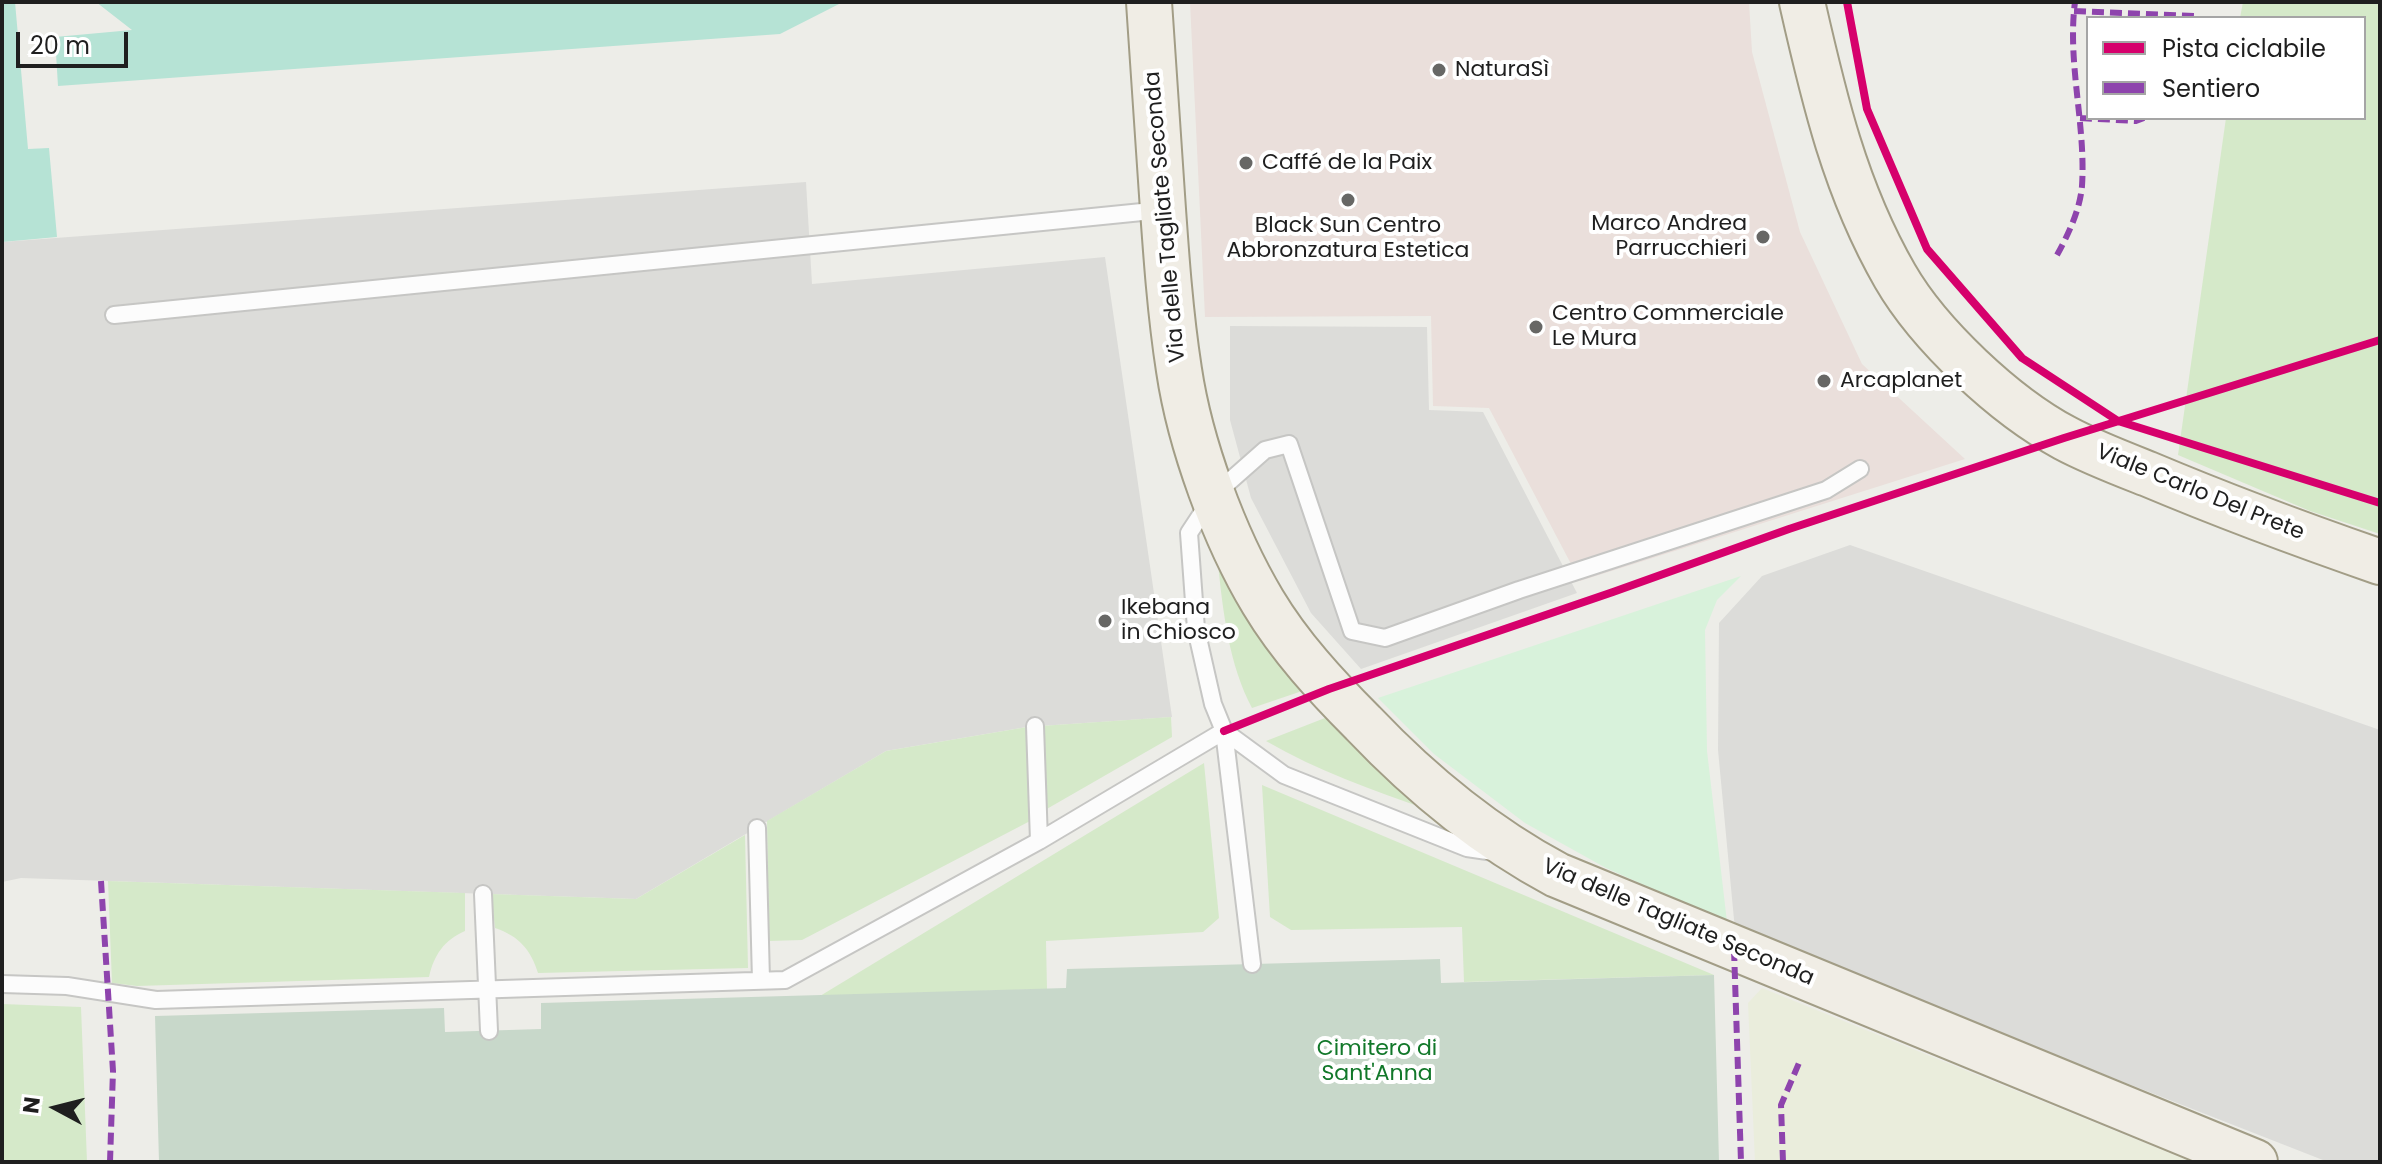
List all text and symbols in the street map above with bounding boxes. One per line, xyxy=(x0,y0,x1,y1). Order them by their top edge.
scale bar xyxy=(20,16,132,66)
legend xyxy=(2086,16,2366,120)
text: 20 m xyxy=(30,29,90,62)
text: Pista ciclabile xyxy=(2162,32,2326,65)
place label: NaturaSì xyxy=(1455,57,1549,83)
marker: NaturaSì xyxy=(1430,61,1448,79)
street label: Via delle Tagliate Seconda xyxy=(1140,70,1192,364)
text: Sentiero xyxy=(2162,72,2260,105)
place label: Caffé de la Paix xyxy=(1262,150,1432,176)
marker: Caffé de la Paix xyxy=(1237,154,1255,172)
marker: Black Sun Centro Abbronzatura Estetica xyxy=(1339,191,1357,209)
place label: Marco Andrea Parrucchieri xyxy=(1591,211,1747,262)
place label: Black Sun Centro Abbronzatura Estetica xyxy=(1227,213,1469,264)
marker: Marco Andrea Parrucchieri xyxy=(1754,228,1772,246)
place label: Centro Commerciale Le Mura xyxy=(1552,301,1784,352)
marker: Centro Commerciale Le Mura xyxy=(1527,318,1545,336)
place label: Arcaplanet xyxy=(1840,368,1962,394)
marker: Arcaplanet xyxy=(1815,372,1833,390)
street label: Viale Carlo Del Prete xyxy=(2092,439,2308,547)
place label: Ikebana in Chiosco xyxy=(1121,595,1236,646)
marker: Ikebana in Chiosco xyxy=(1096,612,1114,630)
street label: Via delle Tagliate Seconda xyxy=(1538,854,1818,992)
park label: Cimitero di Sant'Anna xyxy=(1317,1036,1437,1088)
north arrow xyxy=(16,1068,96,1148)
text: N xyxy=(15,1095,48,1115)

